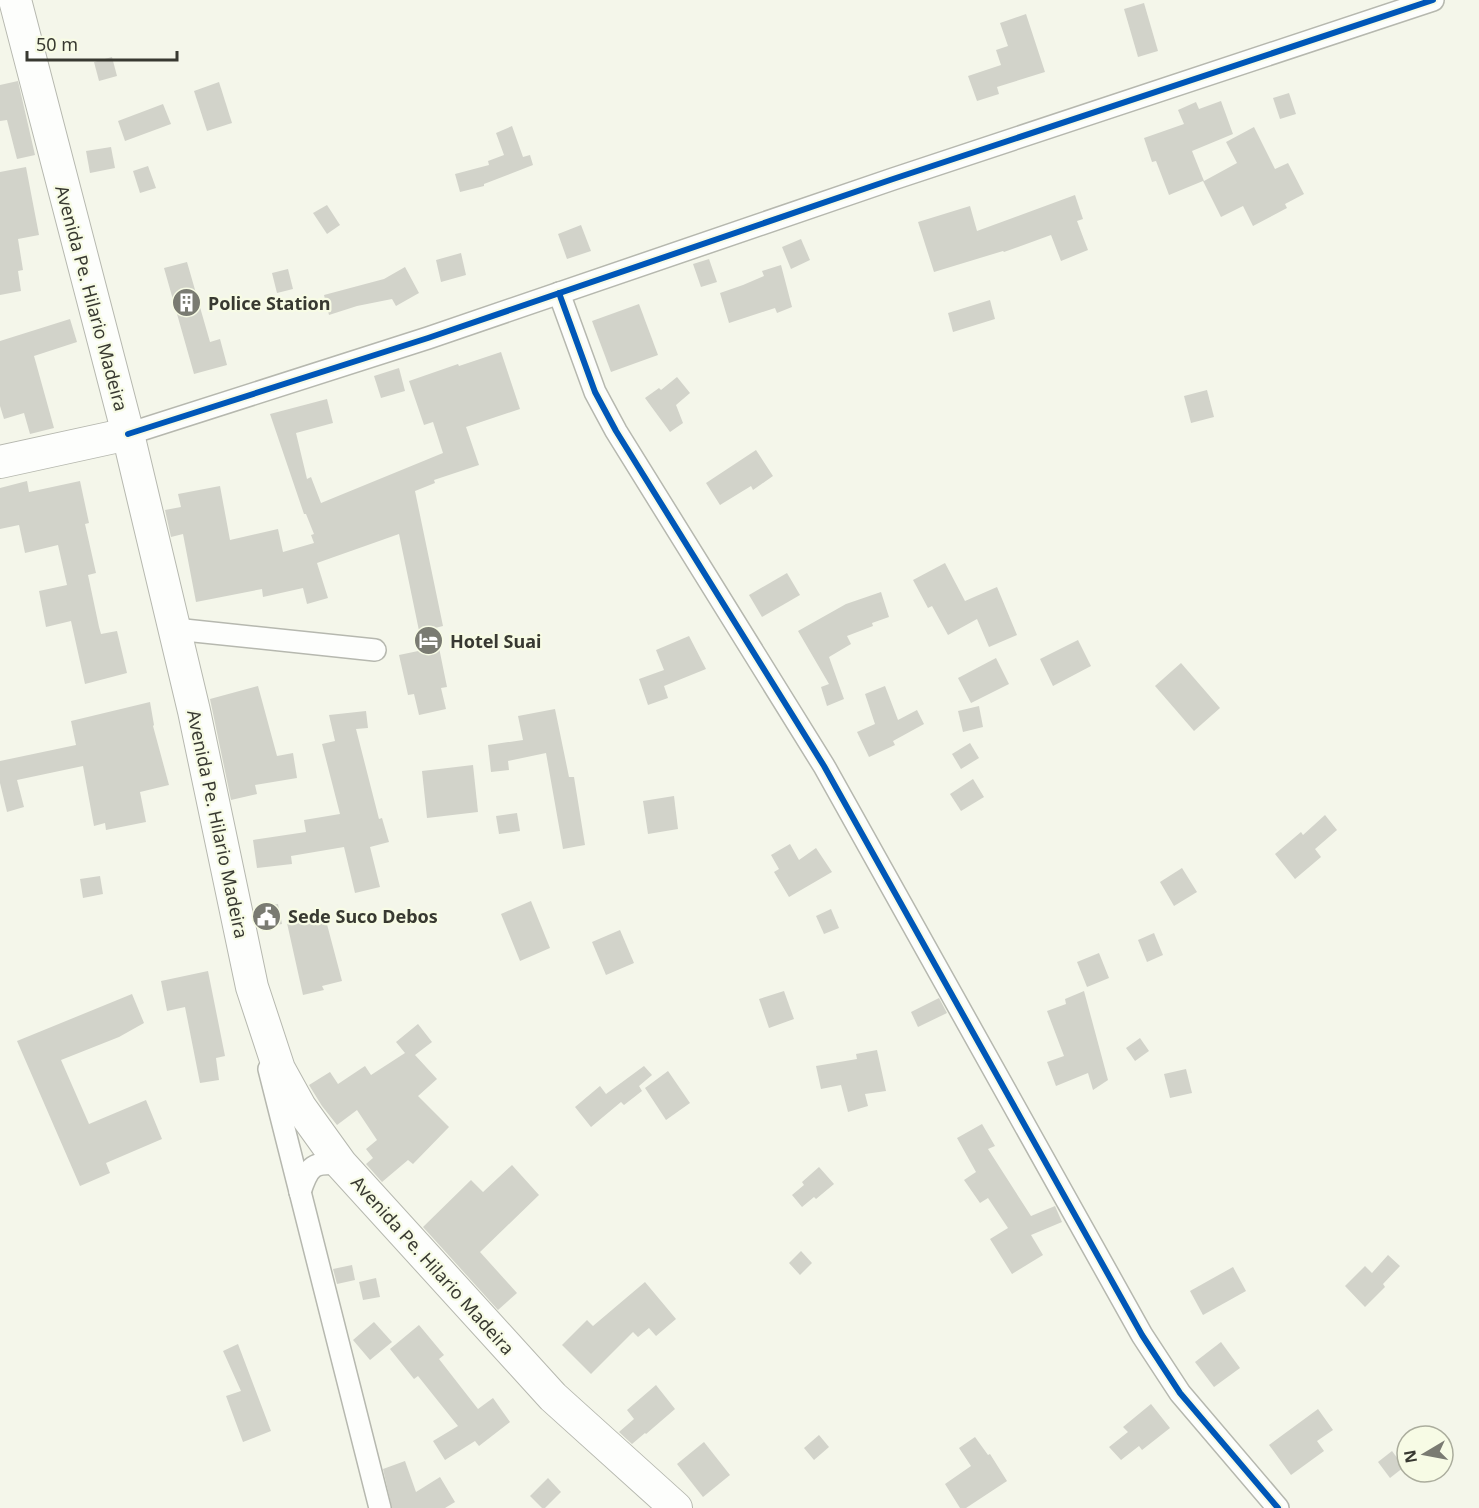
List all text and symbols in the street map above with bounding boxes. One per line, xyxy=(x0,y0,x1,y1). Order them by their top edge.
scale bar xyxy=(27,24,177,62)
text: 50 m xyxy=(36,32,78,56)
street label: Avenida Pe. Hilario Madeira xyxy=(50,182,134,414)
building icon: Police Station xyxy=(171,287,203,319)
place label: Police Station xyxy=(208,291,331,315)
hotel icon: Hotel Suai xyxy=(413,625,445,657)
place label: Hotel Suai xyxy=(450,629,541,653)
street label: Avenida Pe. Hilario Madeira xyxy=(182,708,254,940)
public building icon: Sede Suco Debos xyxy=(251,900,283,932)
place label: Sede Suco Debos xyxy=(288,904,438,928)
street label: Avenida Pe. Hilario Madeira xyxy=(346,1170,520,1360)
north arrow xyxy=(1395,1424,1455,1484)
text: N xyxy=(1398,1448,1422,1465)

